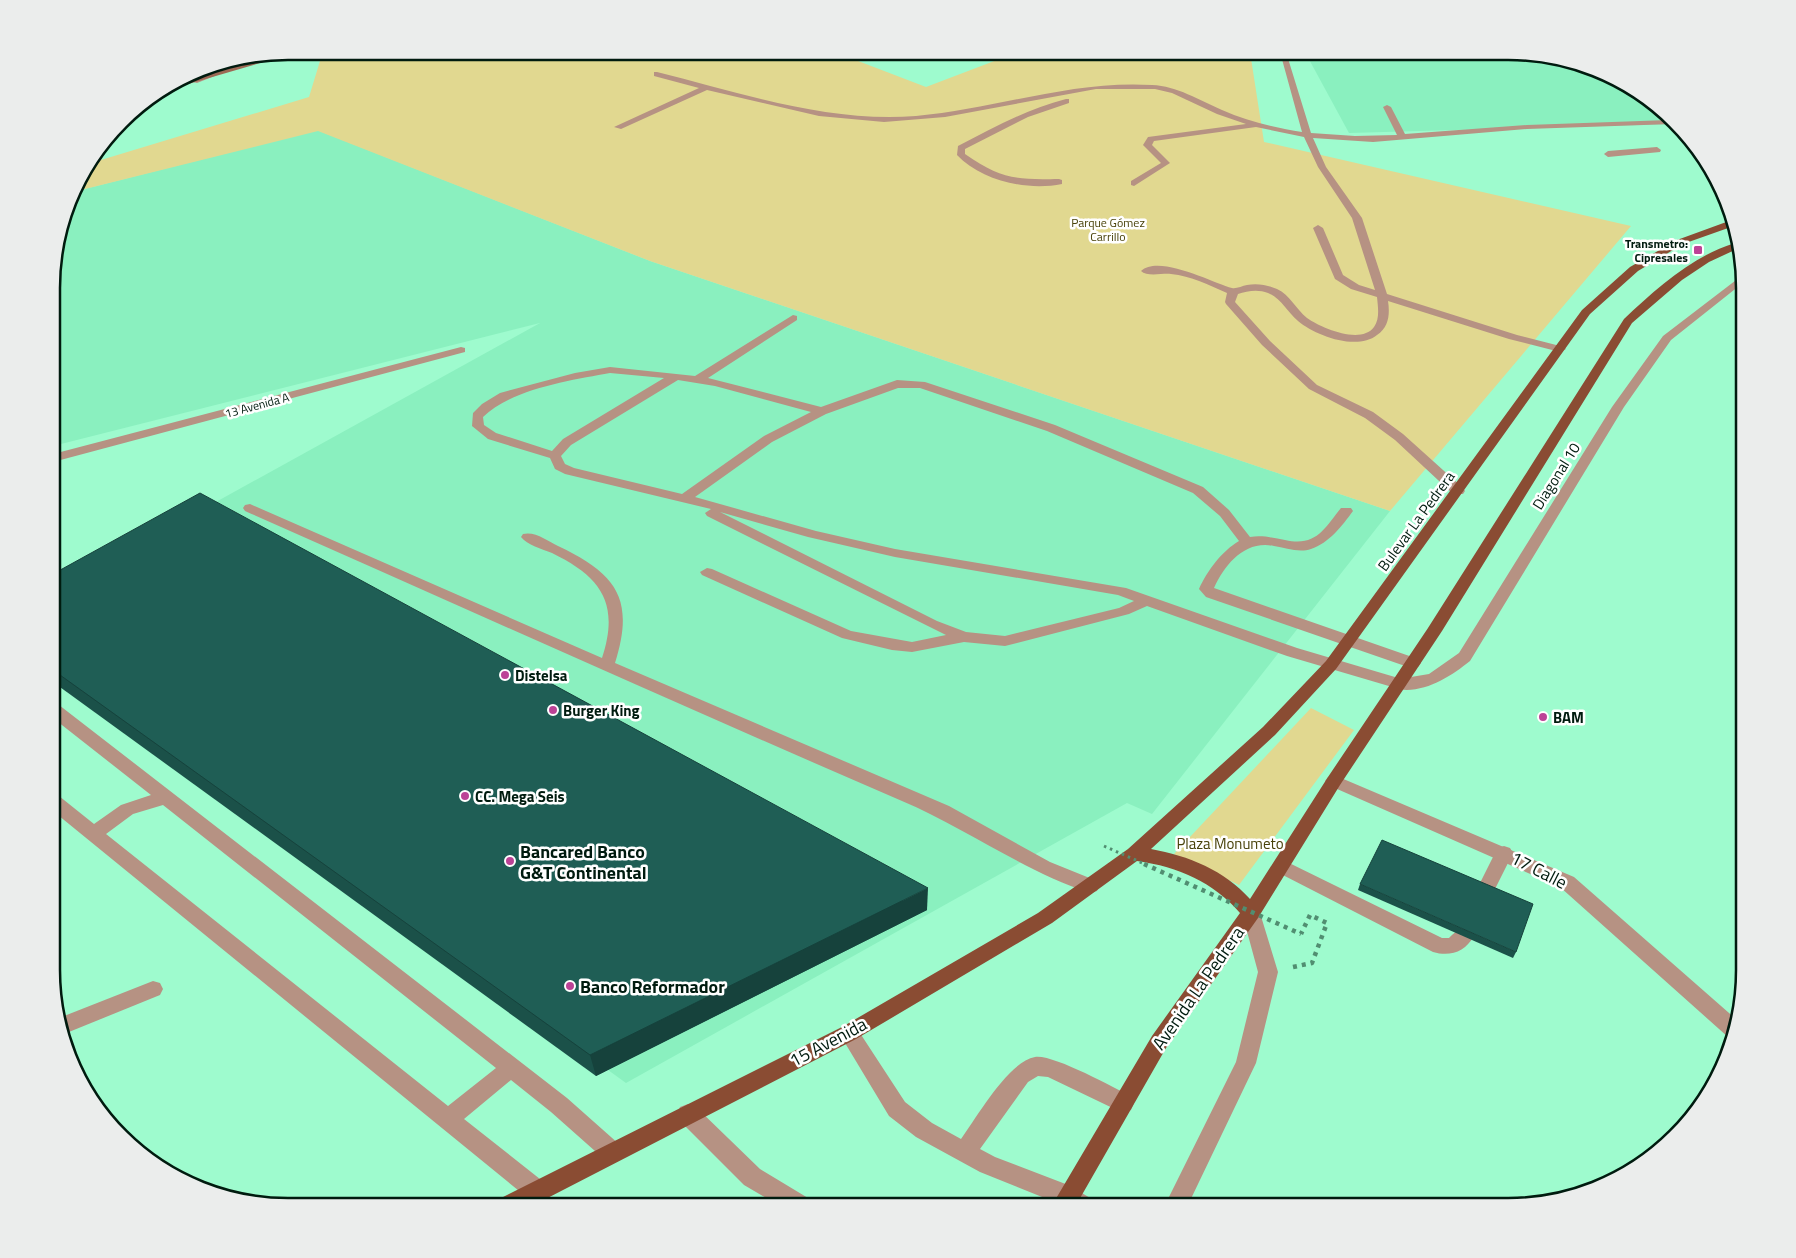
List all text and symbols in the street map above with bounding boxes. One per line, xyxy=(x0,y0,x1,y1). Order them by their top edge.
park label: Parque Gómez Carrillo xyxy=(1071,213,1145,246)
place label: Transmetro: Cipresales xyxy=(1625,234,1688,267)
marker: Transmetro: Cipresales xyxy=(1692,244,1704,256)
street label: 13 Avenida A xyxy=(223,387,291,423)
street label: Diagonal 10 xyxy=(1526,438,1586,514)
street label: Bulevar La Pedrera xyxy=(1372,466,1461,576)
place label: Distelsa xyxy=(515,664,568,687)
marker: Distelsa xyxy=(499,669,511,681)
place label: Burger King xyxy=(563,699,640,722)
marker: Burger King xyxy=(547,704,559,716)
place label: BAM xyxy=(1553,706,1584,729)
marker: BAM xyxy=(1537,711,1549,723)
place label: CC. Mega Seis xyxy=(475,785,565,808)
marker: CC. Mega Seis xyxy=(459,790,471,802)
park label: Plaza Monumeto xyxy=(1176,832,1284,855)
place label: Bancared Banco G&T Continental xyxy=(520,838,647,886)
street label: 17 Calle xyxy=(1506,844,1572,896)
marker: Bancared Banco G&T Continental xyxy=(504,855,516,867)
street label: Avenida La Pedrera xyxy=(1145,921,1251,1055)
place label: Banco Reformador xyxy=(580,973,725,1000)
marker: Banco Reformador xyxy=(564,980,576,992)
street label: 15 Avenida xyxy=(784,1010,872,1074)

